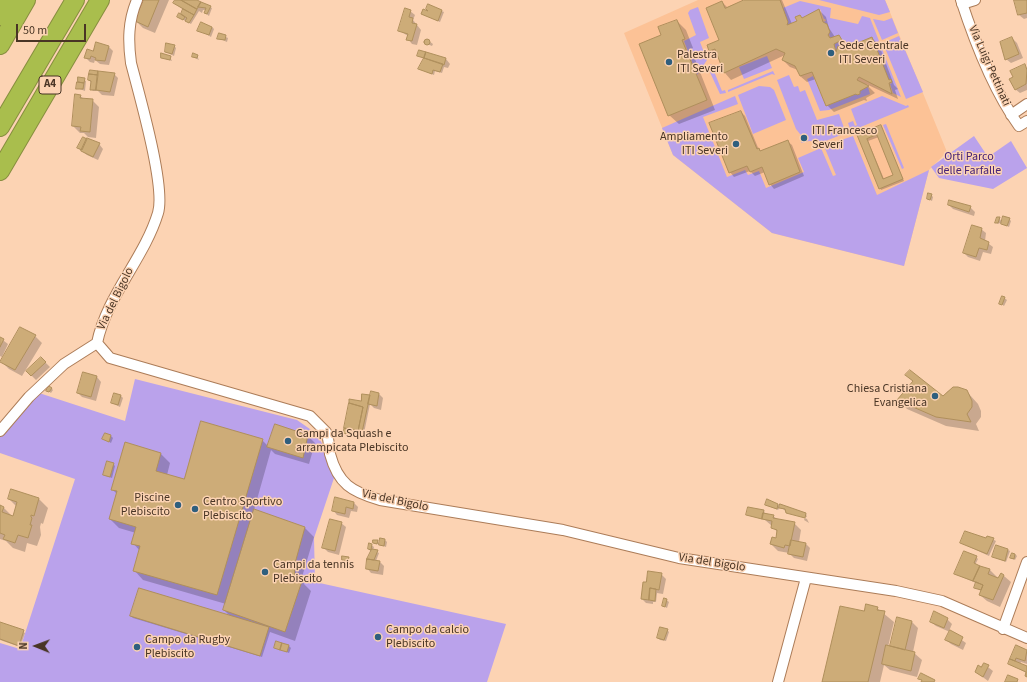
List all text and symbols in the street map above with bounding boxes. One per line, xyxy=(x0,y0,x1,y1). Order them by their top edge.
scale bar xyxy=(18,16,88,42)
text: 50 m xyxy=(23,22,47,39)
street label: Via Luigi Pettinati xyxy=(965,23,1013,109)
place label: Sede Centrale ITI Severi xyxy=(839,39,909,67)
place label: Palestra ITI Severi xyxy=(677,48,723,76)
marker: Sede Centrale ITI Severi xyxy=(826,48,836,58)
marker: Palestra ITI Severi xyxy=(664,57,674,67)
road number: A4 xyxy=(39,76,61,94)
place label: ITI Francesco Severi xyxy=(812,124,877,152)
place label: Ampliamento ITI Severi xyxy=(660,130,728,158)
marker: ITI Francesco Severi xyxy=(799,133,809,143)
marker: Ampliamento ITI Severi xyxy=(731,139,741,149)
park label: Orti Parco delle Farfalle xyxy=(937,150,1001,178)
street label: Via del Bigolo xyxy=(95,265,137,333)
place label: Chiesa Cristiana Evangelica xyxy=(847,382,927,410)
marker: Chiesa Cristiana Evangelica xyxy=(930,391,940,401)
place label: Campi da Squash e arrampicata Plebiscito xyxy=(296,427,408,455)
marker: Campi da Squash e arrampicata Plebiscito xyxy=(283,436,293,446)
street label: Via del Bigolo xyxy=(360,487,430,515)
place label: Piscine Plebiscito xyxy=(121,491,170,519)
place label: Centro Sportivo Plebiscito xyxy=(203,495,282,523)
marker: Piscine Plebiscito xyxy=(173,500,183,510)
marker: Centro Sportivo Plebiscito xyxy=(190,504,200,514)
street label: Via del Bigolo xyxy=(677,551,747,575)
place label: Campi da tennis Plebiscito xyxy=(273,558,354,586)
marker: Campi da tennis Plebiscito xyxy=(260,567,270,577)
place label: Campo da calcio Plebiscito xyxy=(386,623,469,651)
north arrow xyxy=(16,626,56,666)
marker: Campo da calcio Plebiscito xyxy=(373,632,383,642)
place label: Campo da Rugby Plebiscito xyxy=(145,633,230,661)
text: N xyxy=(16,642,31,650)
marker: Campo da Rugby Plebiscito xyxy=(132,642,142,652)

